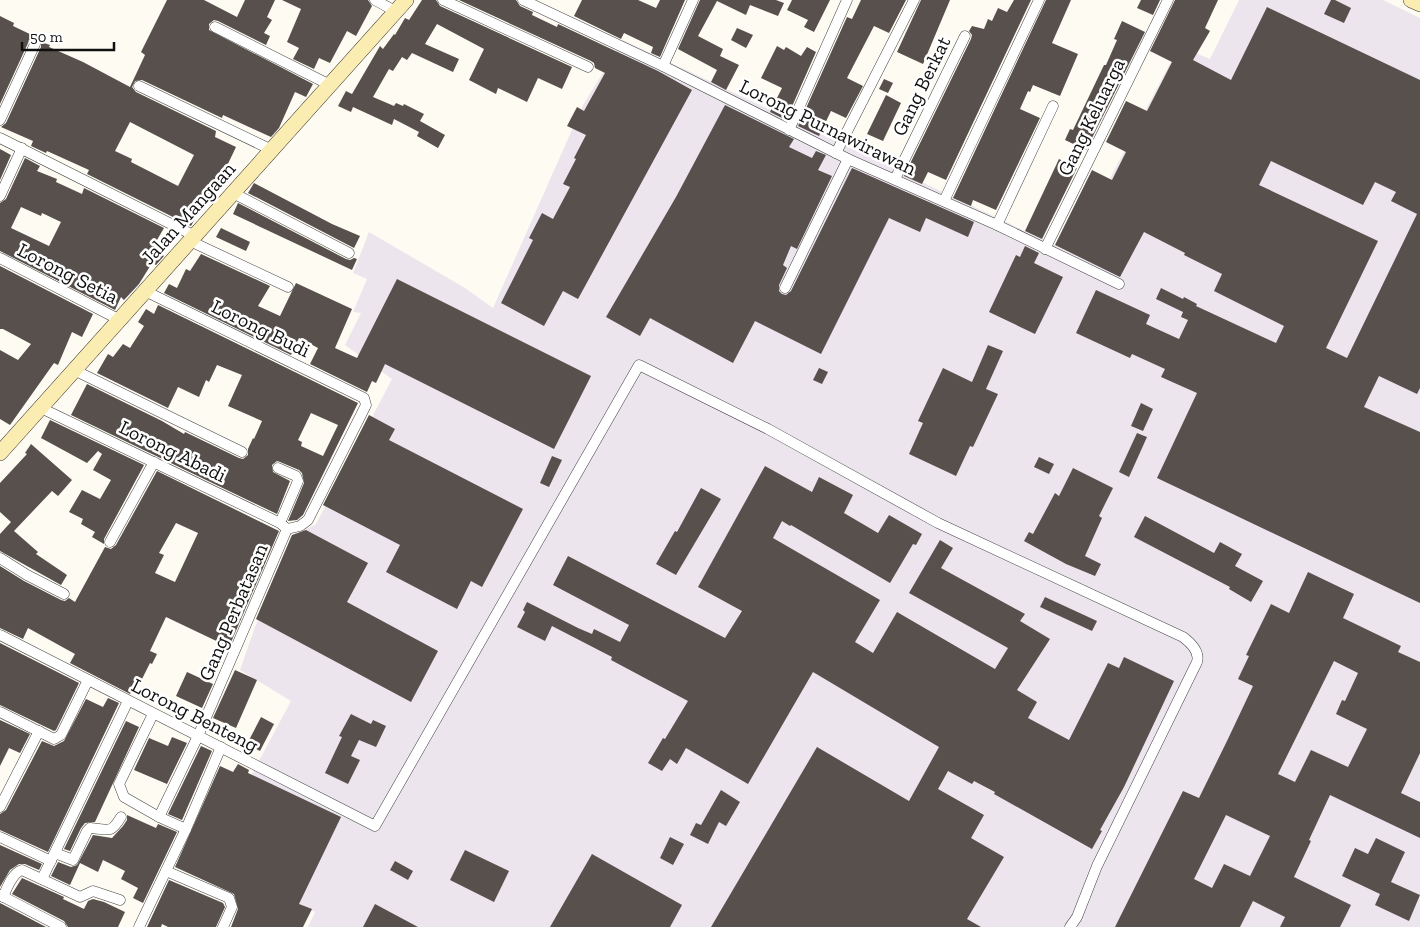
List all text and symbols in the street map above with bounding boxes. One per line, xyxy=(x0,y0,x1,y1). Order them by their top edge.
scale bar xyxy=(22,20,115,52)
text: 50 m xyxy=(30,28,63,46)
street label: Gang Berkat xyxy=(887,32,956,140)
street label: Gang Keluarga xyxy=(1052,54,1130,180)
street label: Lorong Purnawirawan xyxy=(736,74,921,180)
street label: Jalan Mangaan xyxy=(136,156,241,269)
street label: Lorong Setia xyxy=(14,237,123,309)
street label: Lorong Budi xyxy=(208,294,315,362)
street label: Lorong Abadi xyxy=(116,415,231,487)
street label: Gang Perbatasan xyxy=(193,539,273,684)
street label: Lorong Benteng xyxy=(128,673,262,757)

